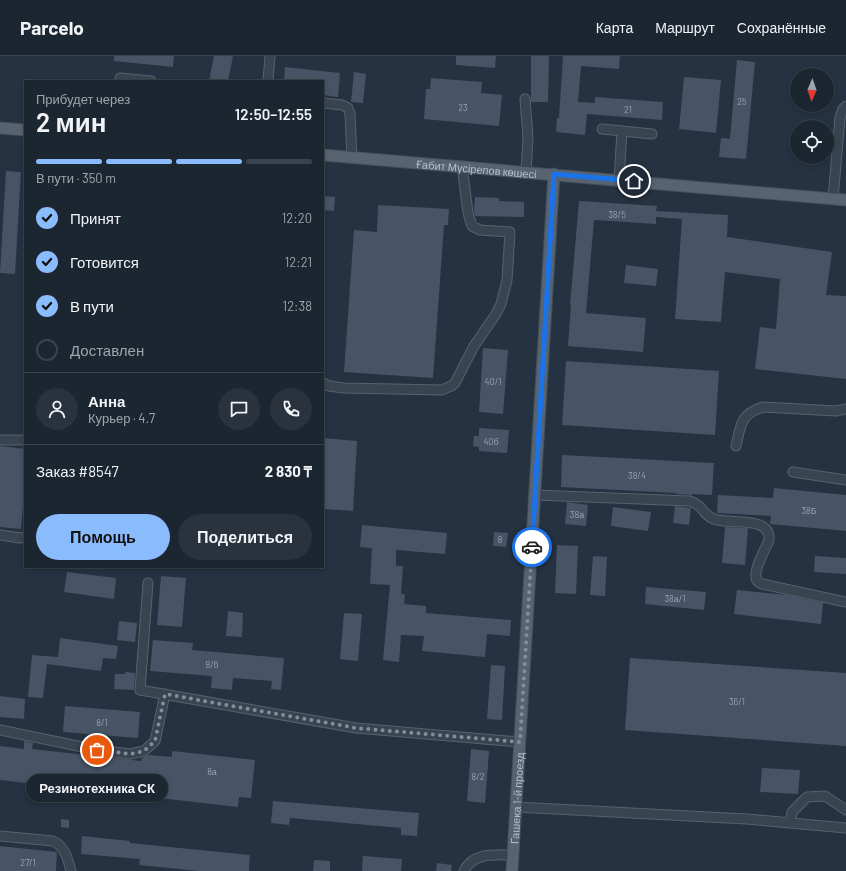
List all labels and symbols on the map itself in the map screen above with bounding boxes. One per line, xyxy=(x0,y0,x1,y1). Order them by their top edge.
north arrow xyxy=(790,68,834,112)
house number: 25 xyxy=(737,96,747,107)
house number: 23 xyxy=(458,102,468,113)
house number: 21 xyxy=(624,104,632,115)
street label: Ғабит Мүсірепов көшесі xyxy=(416,157,537,180)
pin xyxy=(617,164,651,198)
house number: 38/5 xyxy=(608,209,626,220)
house number: 40/1 xyxy=(485,376,501,387)
house number: 40б xyxy=(483,436,499,447)
house number: 38/4 xyxy=(628,470,646,481)
house number: 38Б xyxy=(801,505,817,516)
house number: 38а xyxy=(570,509,584,520)
courier xyxy=(512,527,552,567)
house number: 8 xyxy=(498,534,503,545)
house number: 38а/1 xyxy=(664,593,686,604)
house number: 8/6 xyxy=(206,659,219,670)
house number: 36/1 xyxy=(729,696,745,707)
house number: 8/1 xyxy=(96,717,108,728)
pin xyxy=(80,733,114,767)
street label: Гашека 1-й проезд xyxy=(507,751,526,844)
house number: 8а xyxy=(207,766,217,777)
house number: 8/2 xyxy=(471,771,485,782)
callout: Резинотехника СК xyxy=(26,774,168,802)
house number: 27/1 xyxy=(20,857,36,868)

